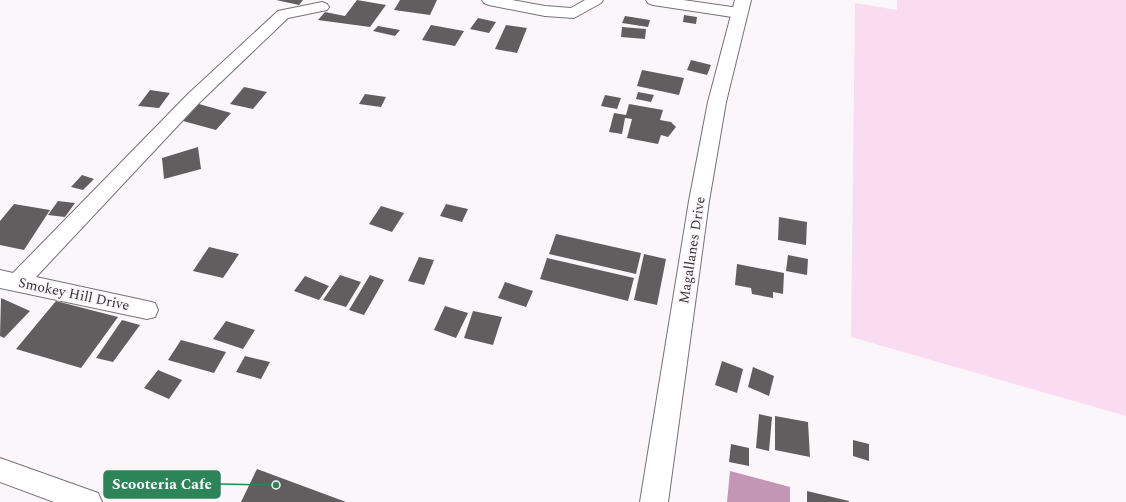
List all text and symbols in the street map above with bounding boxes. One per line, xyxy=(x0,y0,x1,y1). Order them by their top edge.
street label: Magallanes Drive xyxy=(673,195,711,305)
street label: Smokey Hill Drive xyxy=(16,272,132,316)
callout: Scooteria Cafe xyxy=(104,471,220,498)
text: Scooteria Cafe xyxy=(112,473,212,496)

